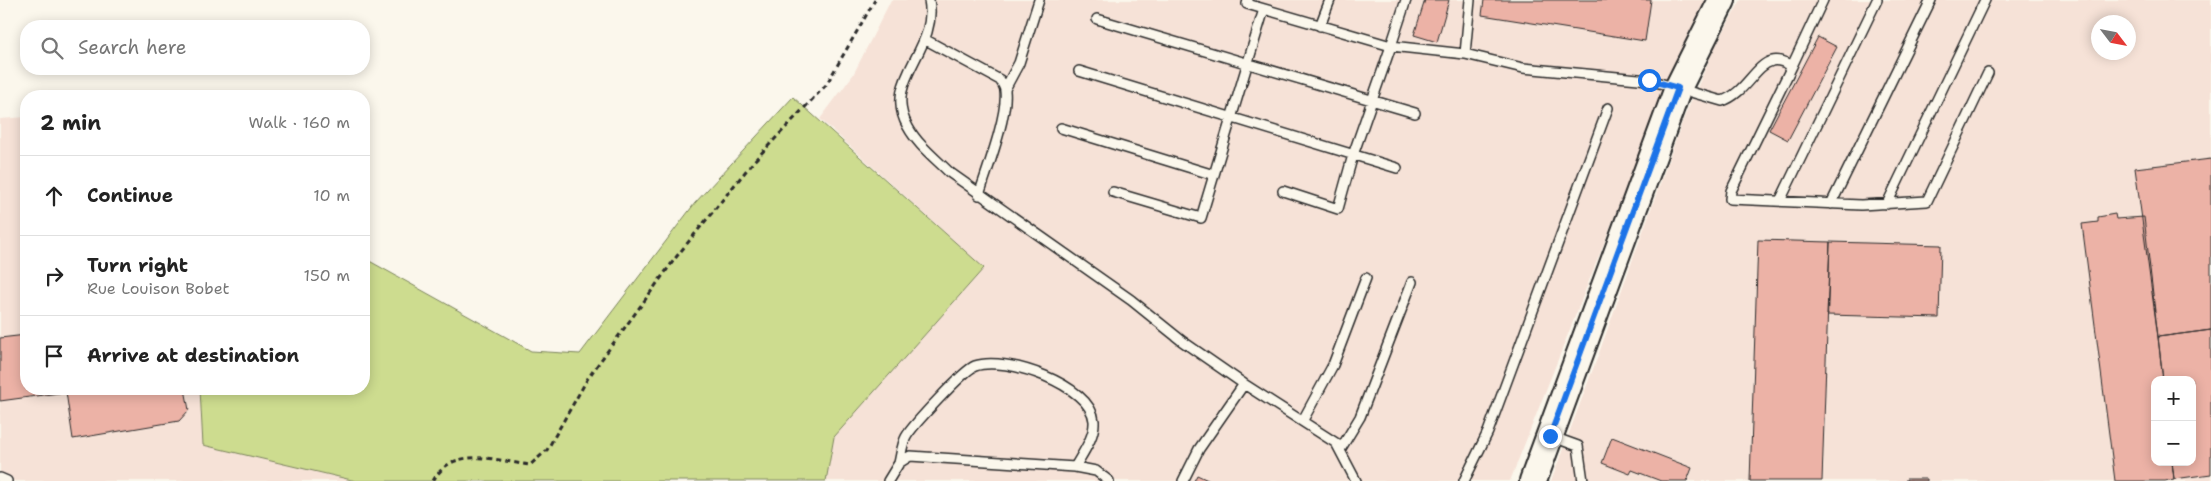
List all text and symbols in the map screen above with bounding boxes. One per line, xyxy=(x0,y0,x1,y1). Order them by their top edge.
north arrow xyxy=(2091,15,2136,60)
search box xyxy=(20,20,370,75)
icon: search xyxy=(38,34,66,62)
text: Search here xyxy=(78,35,187,60)
route start xyxy=(1638,69,1661,92)
text: 2 min xyxy=(40,109,101,137)
text: Walk · 160 m xyxy=(249,112,350,133)
icon: ahead xyxy=(40,182,68,210)
text: Continue xyxy=(87,183,173,208)
text: 10 m xyxy=(313,185,350,206)
text: Turn right xyxy=(87,253,188,278)
icon: right xyxy=(40,262,68,290)
text: 150 m xyxy=(303,265,350,286)
text: Rue Louison Bobet xyxy=(87,278,230,299)
icon: arrive xyxy=(40,342,68,370)
text: Arrive at destination xyxy=(87,343,299,368)
map controls xyxy=(2151,376,2196,466)
button: + xyxy=(2151,376,2196,421)
button: − xyxy=(2151,421,2196,466)
route end xyxy=(1539,425,1562,448)

